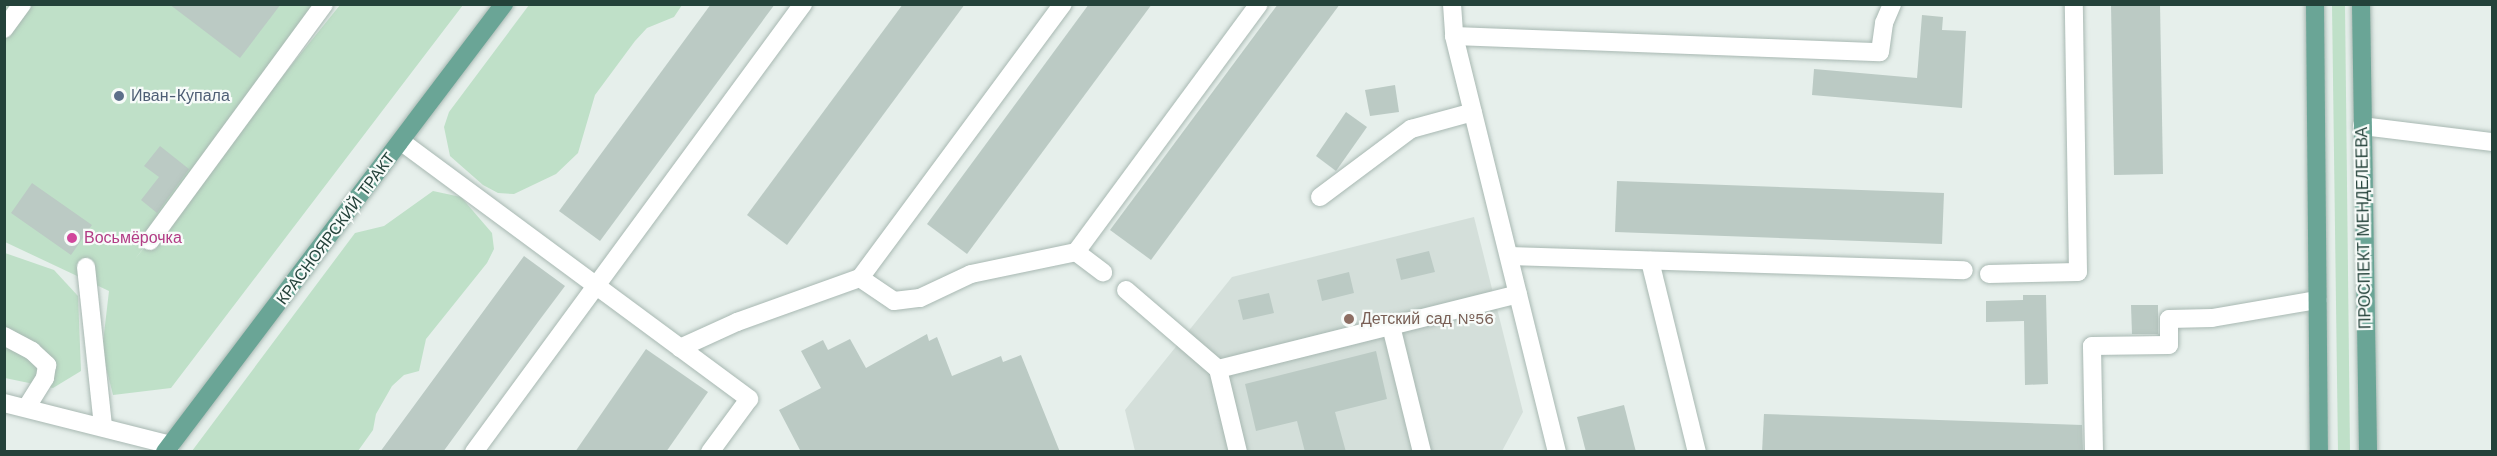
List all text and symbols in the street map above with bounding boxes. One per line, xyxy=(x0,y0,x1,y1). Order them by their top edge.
place label: Иван-Купала xyxy=(131,86,230,106)
marker: Иван-Купала xyxy=(112,89,126,103)
street label: ПРОСПЕКТ МЕНДЕЛЕЕВА xyxy=(2353,127,2375,329)
street label: КРАСНОЯРСКИЙ ТРАКТ xyxy=(273,149,399,309)
place label: Восьмёрочка xyxy=(84,228,182,248)
marker: Восьмёрочка xyxy=(65,231,79,245)
place label: Детский сад №56 xyxy=(1361,309,1494,329)
marker: Детский сад №56 xyxy=(1342,312,1356,326)

